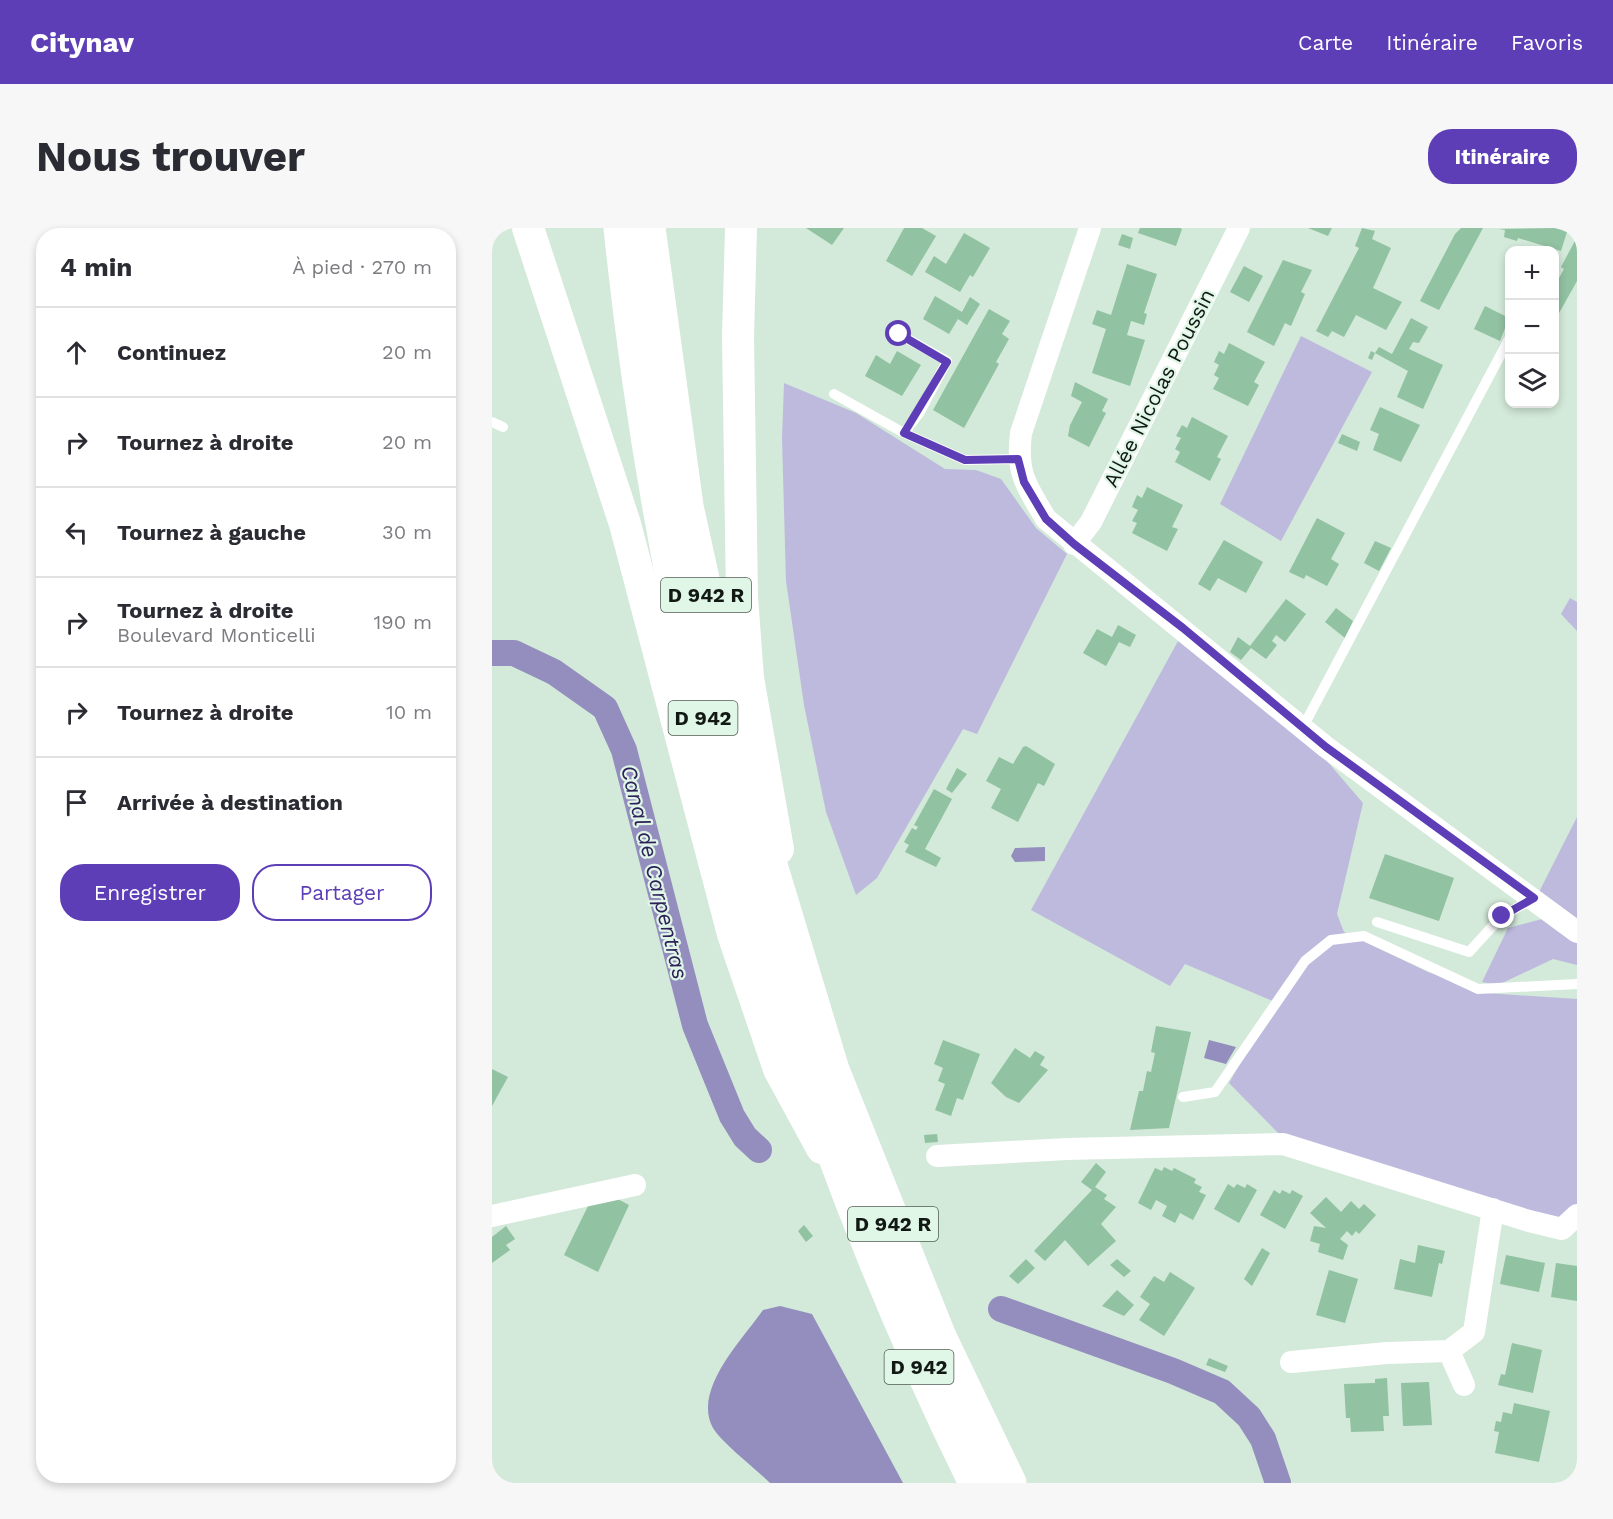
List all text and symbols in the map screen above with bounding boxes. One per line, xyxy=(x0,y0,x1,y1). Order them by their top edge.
text: Citynav xyxy=(30,26,134,59)
text: Carte xyxy=(1298,30,1353,55)
text: Itinéraire xyxy=(1386,30,1478,55)
text: Favoris xyxy=(1511,30,1583,55)
button: Itinéraire xyxy=(1428,129,1577,184)
text: Nous trouver xyxy=(36,132,305,181)
map controls xyxy=(1505,246,1559,408)
button: + xyxy=(1505,246,1559,300)
text: 4 min xyxy=(60,252,132,282)
text: À pied · 270 m xyxy=(292,255,432,279)
street label: Allée Nicolas Poussin xyxy=(1098,285,1219,491)
button: − xyxy=(1505,300,1559,354)
route start xyxy=(885,320,911,346)
icon: ahead xyxy=(60,336,93,369)
text: Continuez xyxy=(117,340,226,365)
text: 20 m xyxy=(382,340,432,364)
button: layers xyxy=(1505,354,1559,408)
icon: right xyxy=(60,426,93,459)
text: Tournez à droite xyxy=(117,430,294,455)
text: 20 m xyxy=(382,430,432,454)
icon: left xyxy=(60,516,93,549)
text: Tournez à gauche xyxy=(117,520,306,545)
text: 30 m xyxy=(382,520,432,544)
road number: D 942 R xyxy=(661,578,751,612)
text: Tournez à droite xyxy=(117,598,294,623)
icon: right xyxy=(60,606,93,639)
text: 190 m xyxy=(374,610,432,634)
text: Boulevard Monticelli xyxy=(117,623,316,647)
icon: right xyxy=(60,696,93,729)
text: Tournez à droite xyxy=(117,700,294,725)
text: 10 m xyxy=(386,700,432,724)
road number: D 942 xyxy=(668,701,738,735)
water label: Canal de Carpentras xyxy=(616,763,693,982)
icon: arrive xyxy=(60,786,93,819)
text: Arrivée à destination xyxy=(117,790,343,815)
button: Enregistrer xyxy=(60,864,240,921)
button: Partager xyxy=(252,864,432,921)
route end xyxy=(1488,902,1514,928)
road number: D 942 R xyxy=(848,1207,938,1241)
road number: D 942 xyxy=(884,1350,954,1384)

